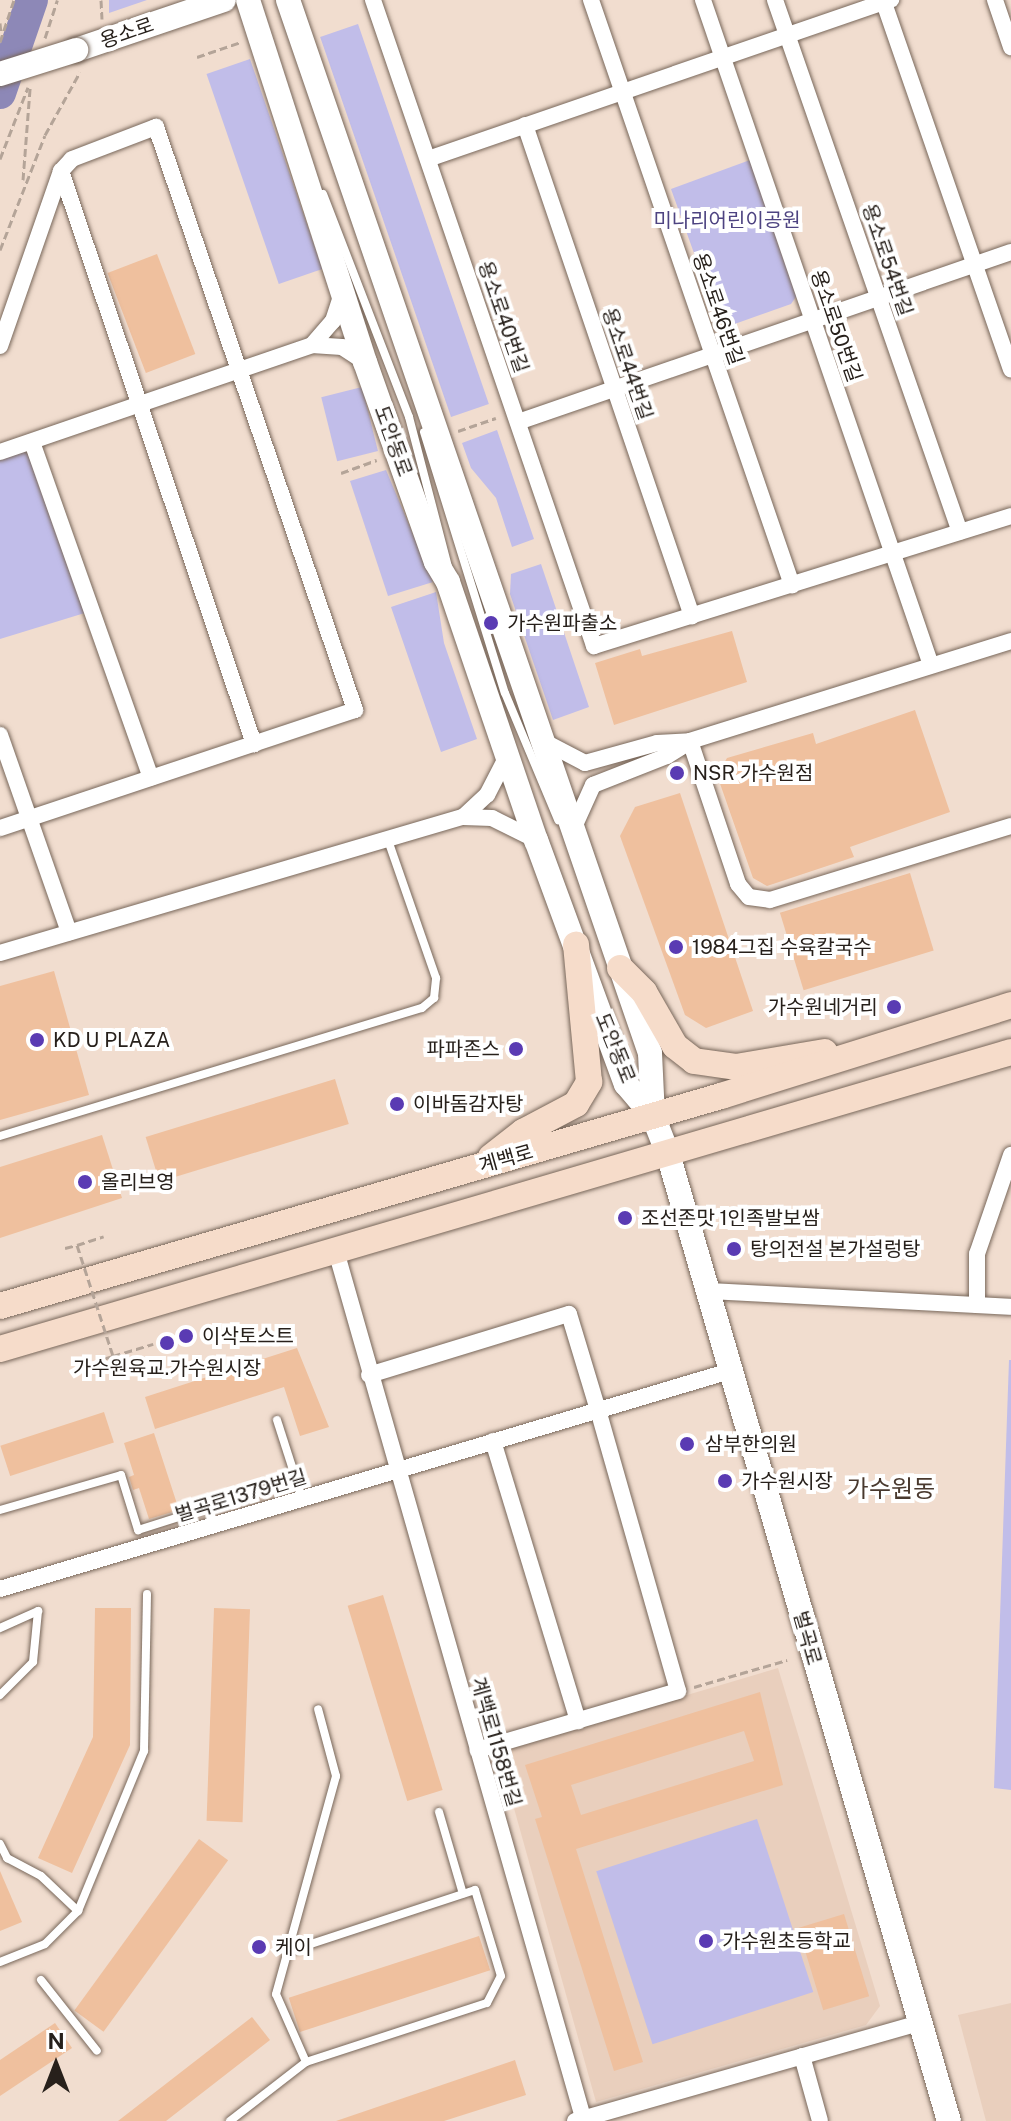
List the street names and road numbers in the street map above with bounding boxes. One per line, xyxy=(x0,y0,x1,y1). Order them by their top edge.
street label: 용소로 xyxy=(97,13,157,53)
street label: 용소로54번길 xyxy=(857,201,917,319)
street label: 용소로46번길 xyxy=(688,250,748,368)
street label: 용소로40번길 xyxy=(473,258,533,376)
street label: 용소로50번길 xyxy=(806,267,866,385)
street label: 용소로44번길 xyxy=(597,305,657,423)
street label: 도안동로 xyxy=(369,402,417,480)
street label: 도안동로 xyxy=(590,1009,640,1087)
street label: 계백로 xyxy=(476,1140,536,1178)
street label: 벌곡로1379번길 xyxy=(172,1465,310,1527)
street label: 벌곡로 xyxy=(788,1608,826,1668)
street label: 계백로1158번길 xyxy=(466,1674,526,1810)

